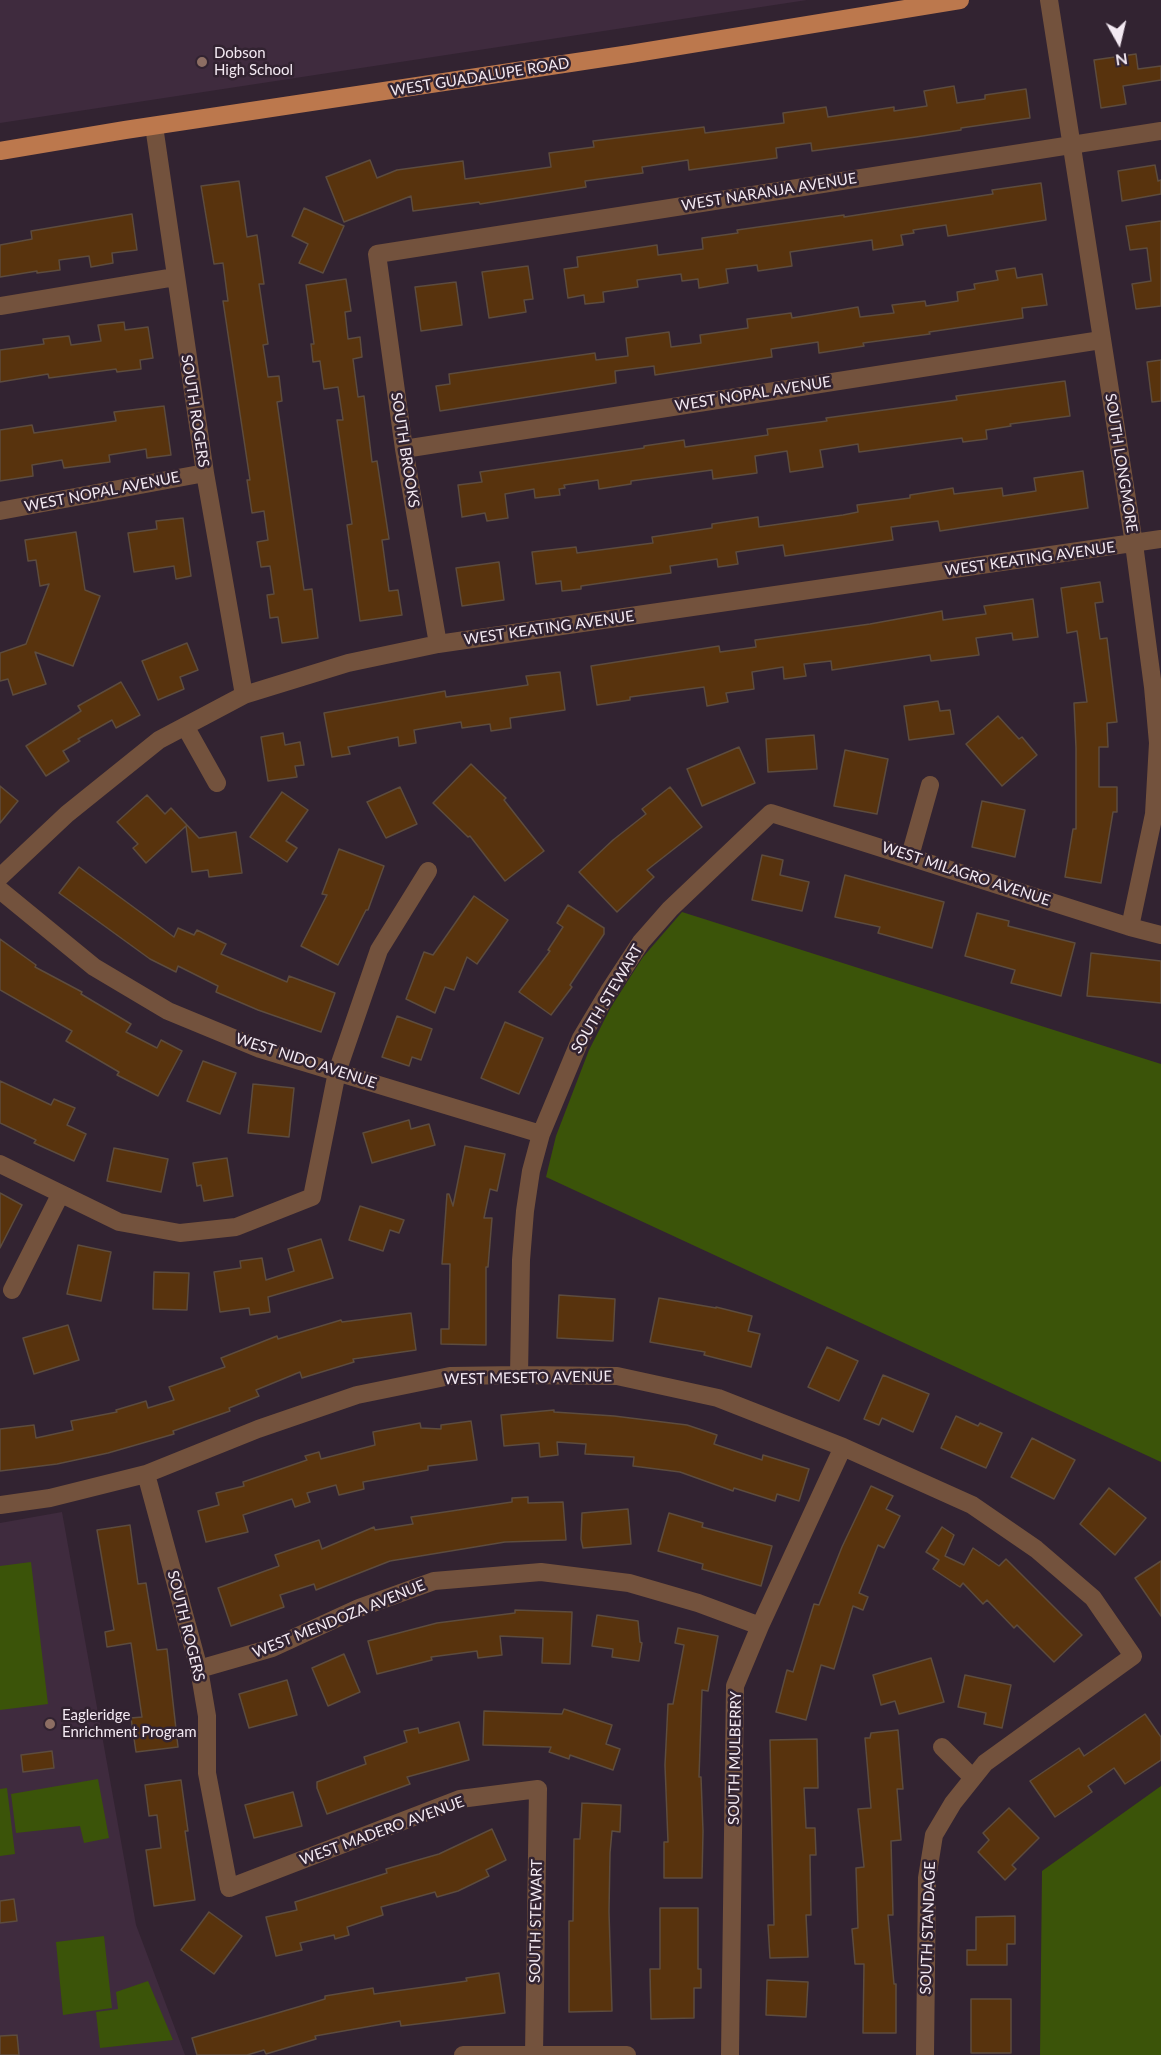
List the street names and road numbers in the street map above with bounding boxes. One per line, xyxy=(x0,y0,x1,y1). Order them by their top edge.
street label: WEST GUADALUPE ROAD xyxy=(389,54,571,100)
street label: WEST NARANJA AVENUE xyxy=(680,169,858,215)
street label: SOUTH ROGERS xyxy=(177,353,213,469)
street label: WEST NOPAL AVENUE xyxy=(674,373,832,415)
street label: SOUTH BROOKS xyxy=(387,391,423,509)
street label: SOUTH LONGMORE xyxy=(1101,392,1141,534)
street label: WEST NOPAL AVENUE xyxy=(23,468,181,516)
street label: WEST KEATING AVENUE xyxy=(944,538,1116,580)
street label: WEST KEATING AVENUE xyxy=(463,607,635,649)
street label: WEST MILAGRO AVENUE xyxy=(879,838,1053,910)
street label: SOUTH STEWART xyxy=(567,941,647,1057)
street label: WEST NIDO AVENUE xyxy=(233,1030,379,1092)
street label: WEST MESETO AVENUE xyxy=(444,1368,612,1388)
street label: SOUTH ROGERS xyxy=(164,1569,208,1683)
street label: WEST MENDOZA AVENUE xyxy=(250,1576,428,1662)
street label: SOUTH MULBERRY xyxy=(725,1691,745,1825)
street label: WEST MADERO AVENUE xyxy=(297,1793,467,1869)
street label: SOUTH STEWART xyxy=(526,1859,546,1983)
street label: SOUTH STANDAGE xyxy=(917,1861,939,1995)

